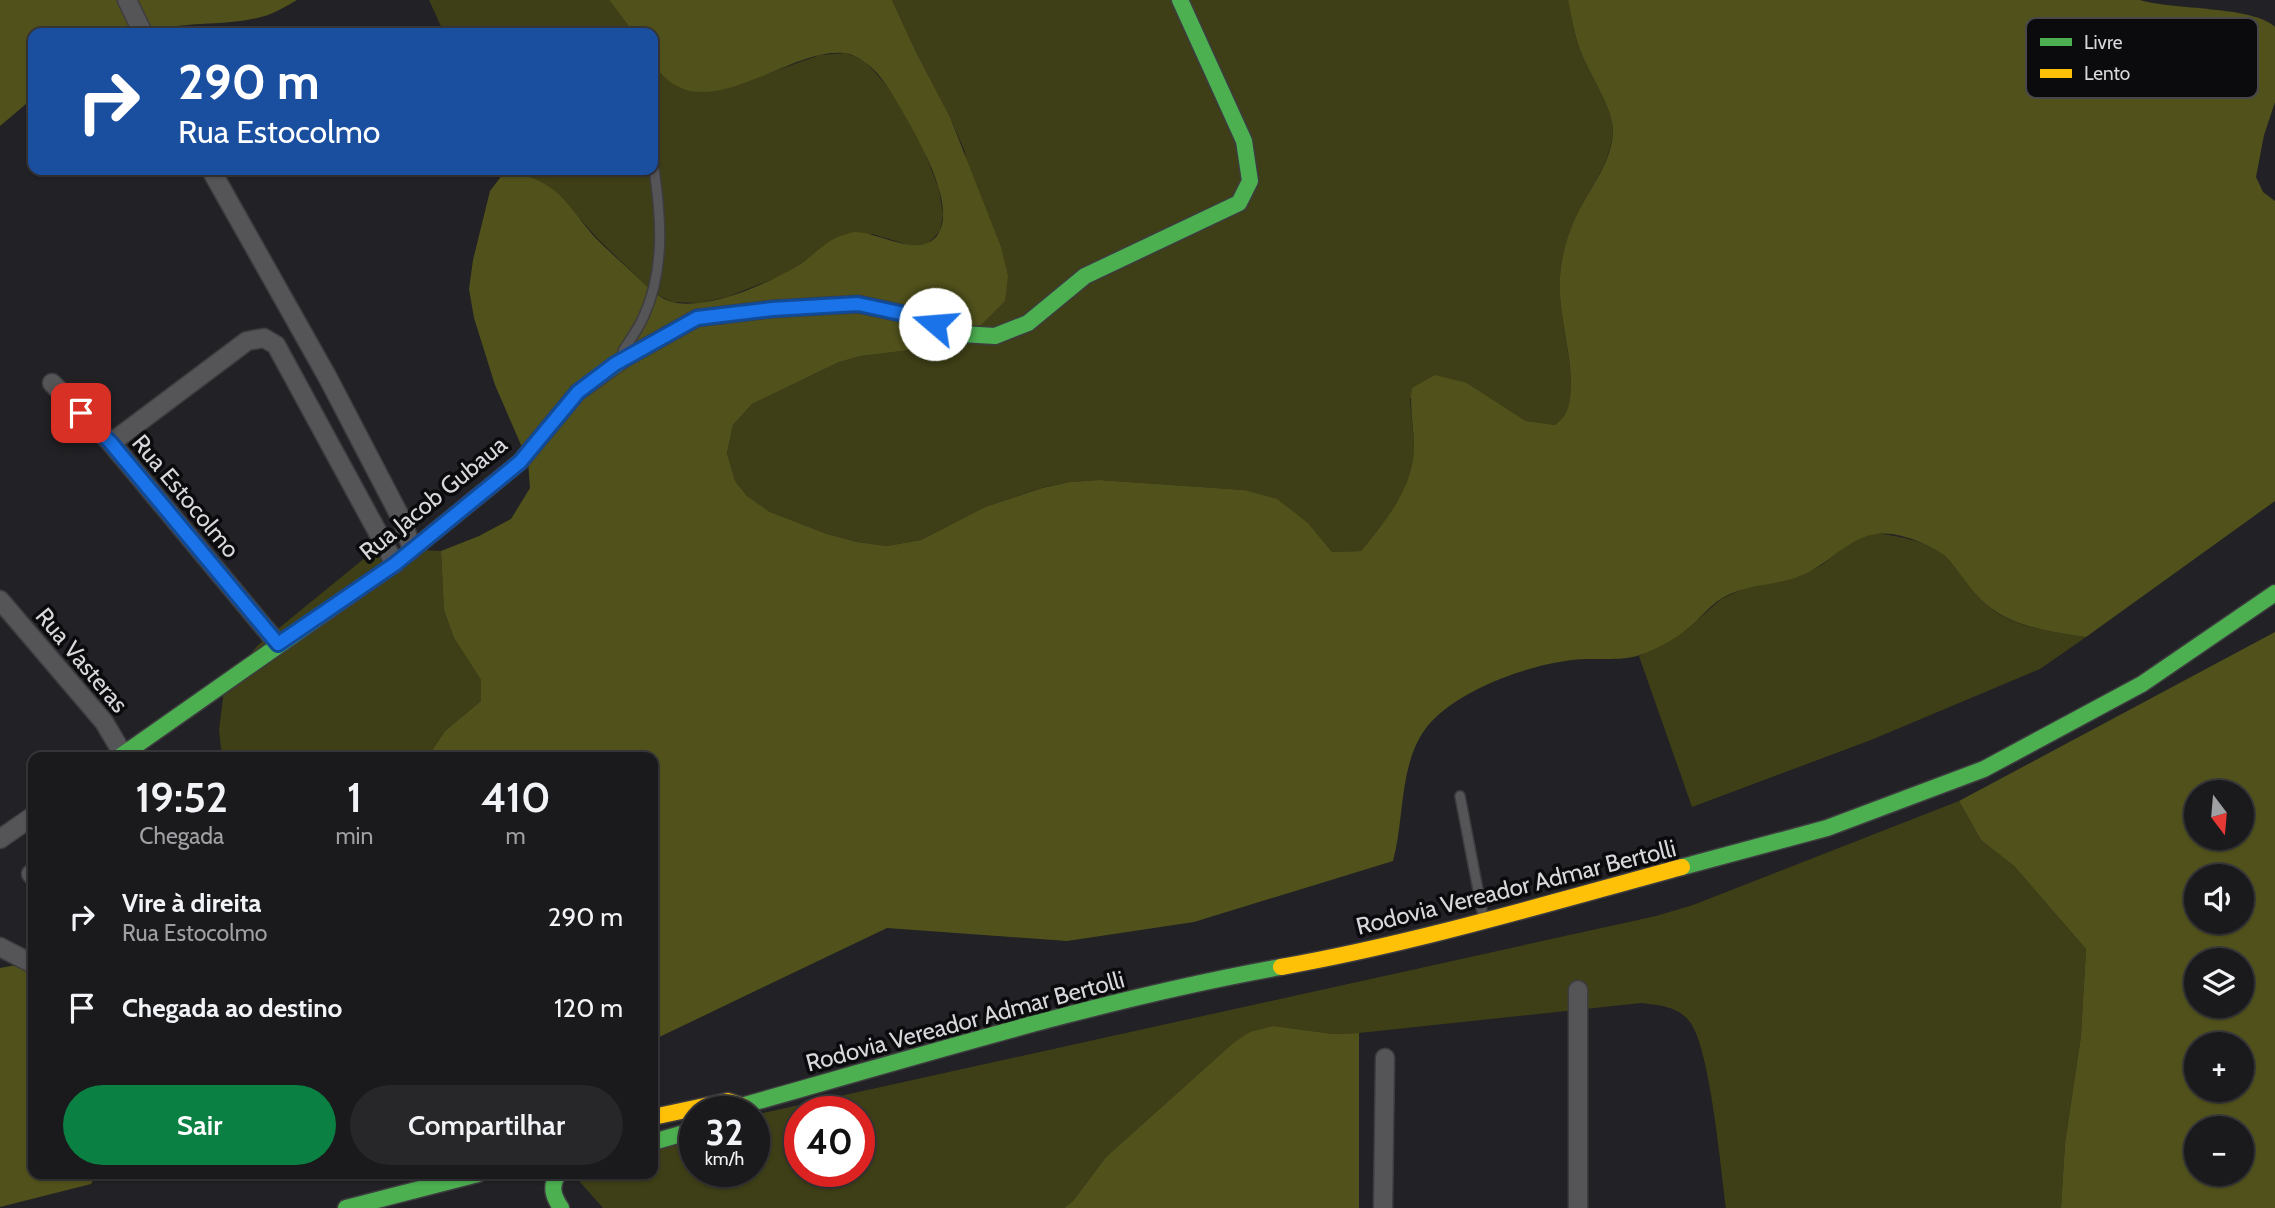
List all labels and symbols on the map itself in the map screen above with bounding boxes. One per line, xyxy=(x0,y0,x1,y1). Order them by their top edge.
legend xyxy=(2026,18,2258,98)
text: Livre xyxy=(2084,31,2123,54)
text: Lento xyxy=(2084,62,2130,85)
position arrow xyxy=(898,287,972,361)
pin xyxy=(51,383,111,443)
street label: Rua Estocolmo xyxy=(126,429,246,563)
street label: Rua Jacob Gubaua xyxy=(353,429,513,566)
street label: Rua Vasteras xyxy=(30,602,134,718)
north arrow xyxy=(2184,780,2254,850)
street label: Rodovia Vereador Admar Bertolli xyxy=(1353,833,1679,941)
street label: Rodovia Vereador Admar Bertolli xyxy=(803,964,1127,1078)
speed limit sign: 40 xyxy=(784,1096,875,1187)

